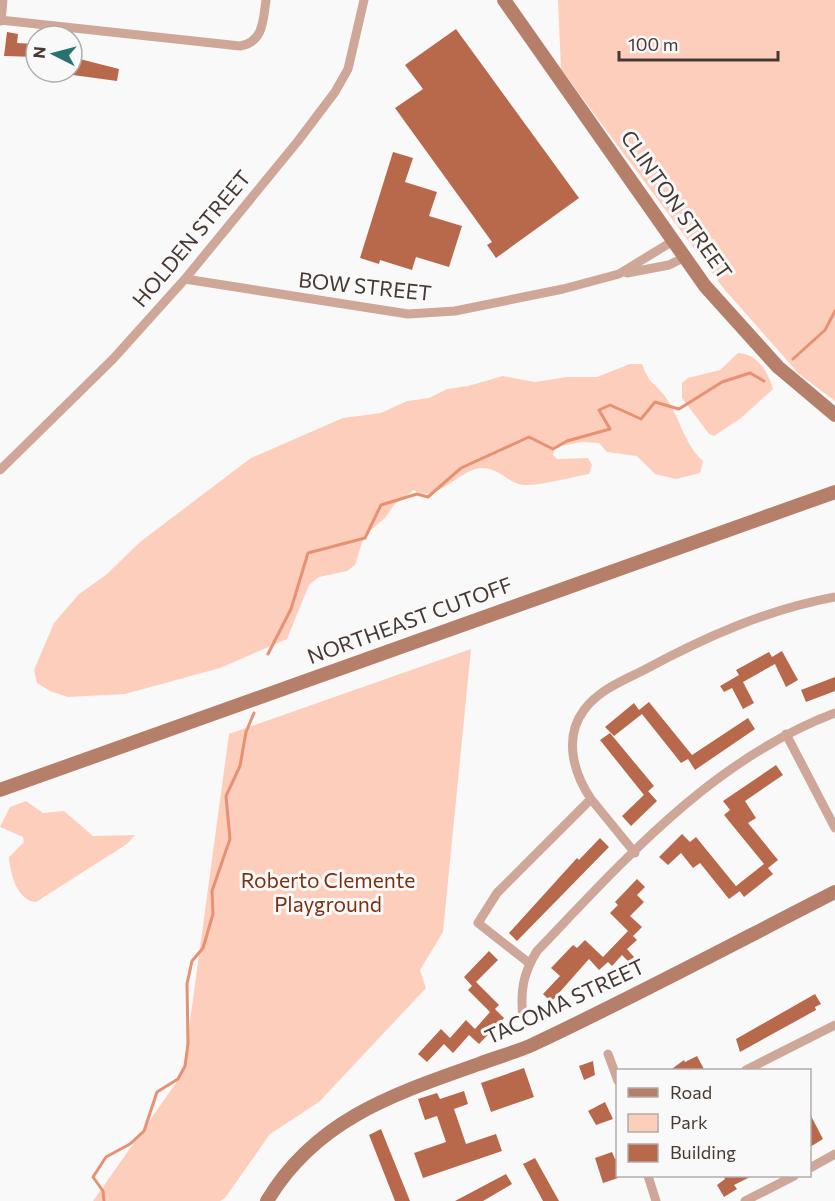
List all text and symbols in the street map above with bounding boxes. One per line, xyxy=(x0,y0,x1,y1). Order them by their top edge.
north arrow xyxy=(24,24,84,84)
scale bar xyxy=(619,24,778,62)
text: 100 m xyxy=(628,33,678,55)
text: N xyxy=(29,45,49,59)
street label: CLINTON STREET xyxy=(617,125,738,283)
street label: HOLDEN STREET xyxy=(126,165,255,311)
street label: BOW STREET xyxy=(297,266,433,305)
street label: NORTHEAST CUTOFF xyxy=(304,571,515,668)
park label: Roberto Clemente Playground xyxy=(241,867,415,916)
street label: TACOMA STREET xyxy=(481,953,648,1049)
legend xyxy=(616,1069,811,1177)
text: Road xyxy=(670,1081,712,1103)
text: Park xyxy=(670,1111,708,1133)
text: Building xyxy=(670,1141,736,1163)

